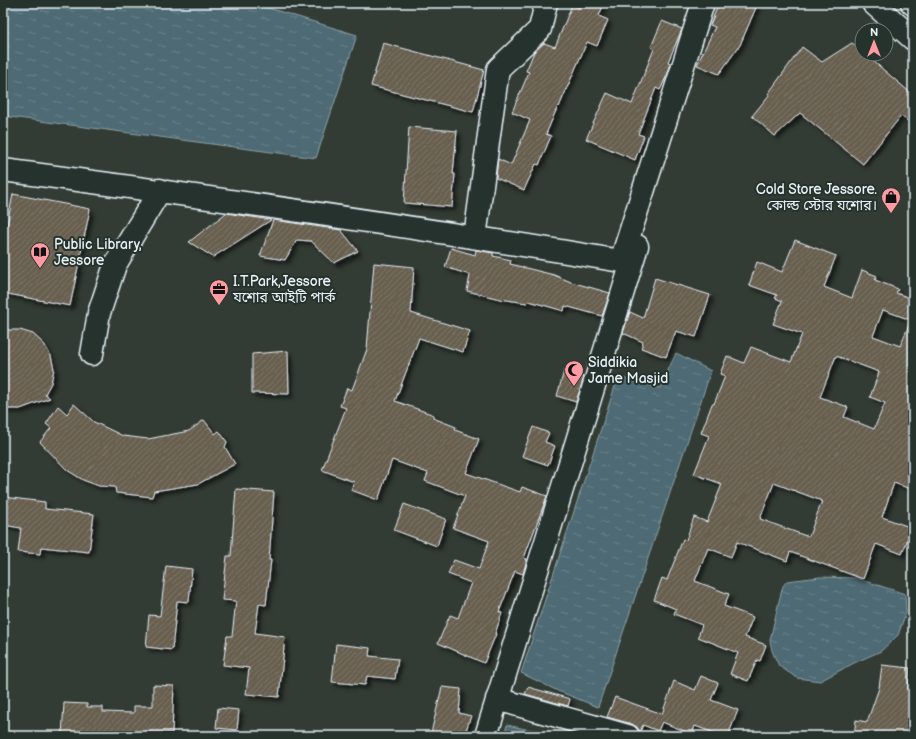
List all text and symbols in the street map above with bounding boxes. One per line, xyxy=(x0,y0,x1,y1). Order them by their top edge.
north arrow xyxy=(854,22,894,62)
text: N xyxy=(870,26,878,39)
place label: Cold Store Jessore. কোল্ড স্টোর যশোর। xyxy=(756,181,877,214)
shop icon: Cold Store Jessore. কোল্ড স্টোর যশোর। xyxy=(880,186,902,214)
place label: Public Library, Jessore xyxy=(54,236,141,269)
library icon: Public Library, Jessore xyxy=(29,241,51,269)
place label: I.T.Park,Jessore যশোর আইটি পার্ক xyxy=(232,273,336,306)
office icon: I.T.Park,Jessore যশোর আইটি পার্ক xyxy=(208,278,230,306)
place label: Siddikia Jame Masjid xyxy=(588,354,668,387)
mosque icon: Siddikia Jame Masjid xyxy=(563,359,585,387)

